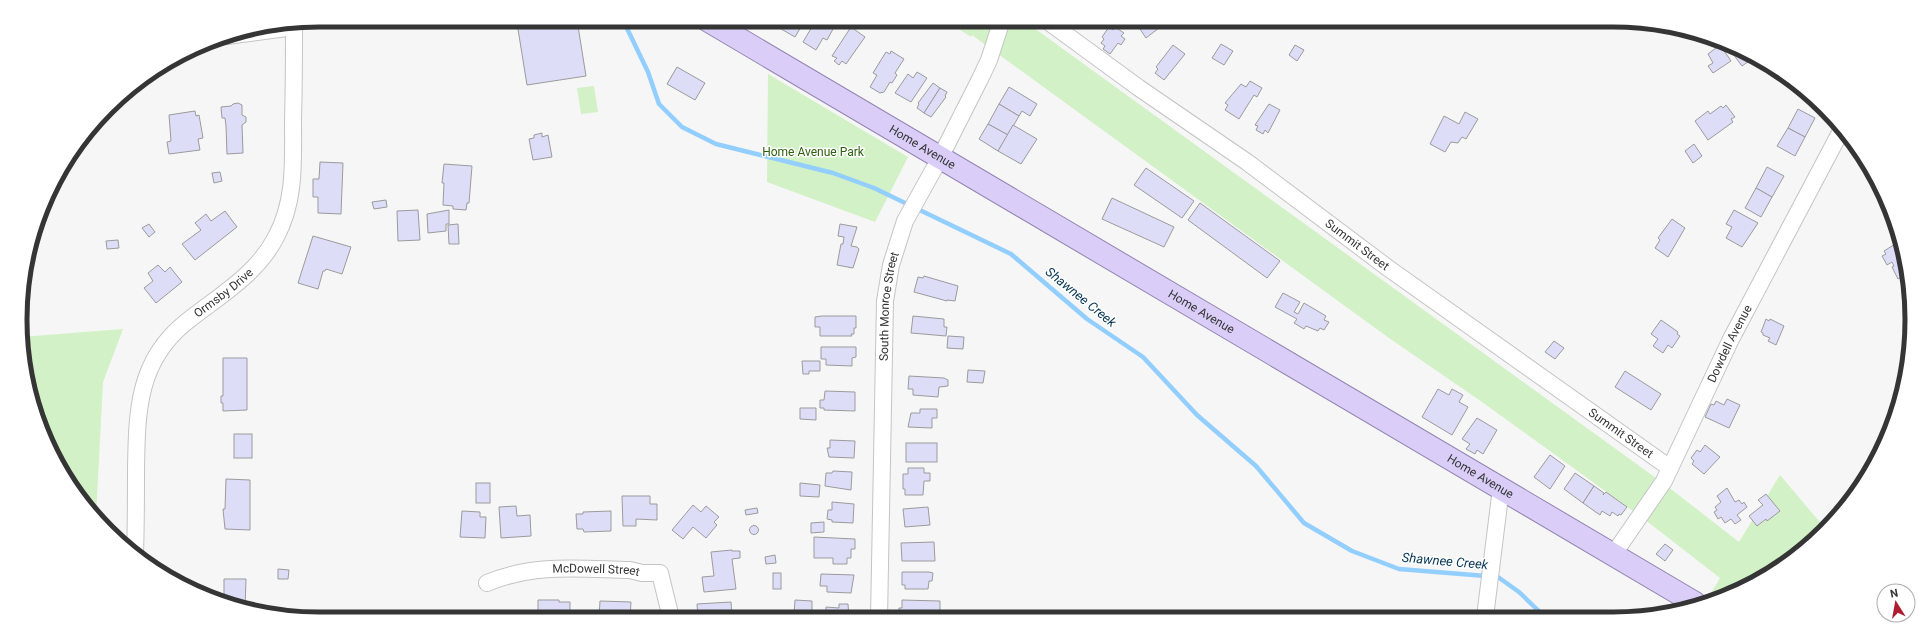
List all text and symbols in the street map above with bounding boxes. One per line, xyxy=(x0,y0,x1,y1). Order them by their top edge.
street label: Home Avenue xyxy=(887,122,958,172)
park label: Home Avenue Park xyxy=(762,145,865,159)
street label: Summit Street xyxy=(1322,216,1392,273)
street label: South Monroe Street xyxy=(877,250,902,361)
water label: Shawnee Creek xyxy=(1043,264,1120,330)
street label: Ormsby Drive xyxy=(191,265,256,321)
street label: Home Avenue xyxy=(1166,287,1237,337)
street label: Dowdell Avenue xyxy=(1704,302,1755,385)
street label: Summit Street xyxy=(1586,405,1656,461)
street label: Home Avenue xyxy=(1445,451,1516,501)
water label: Shawnee Creek xyxy=(1401,550,1489,572)
street label: McDowell Street xyxy=(552,561,641,579)
north arrow xyxy=(1876,583,1916,623)
text: N xyxy=(1889,587,1899,601)

